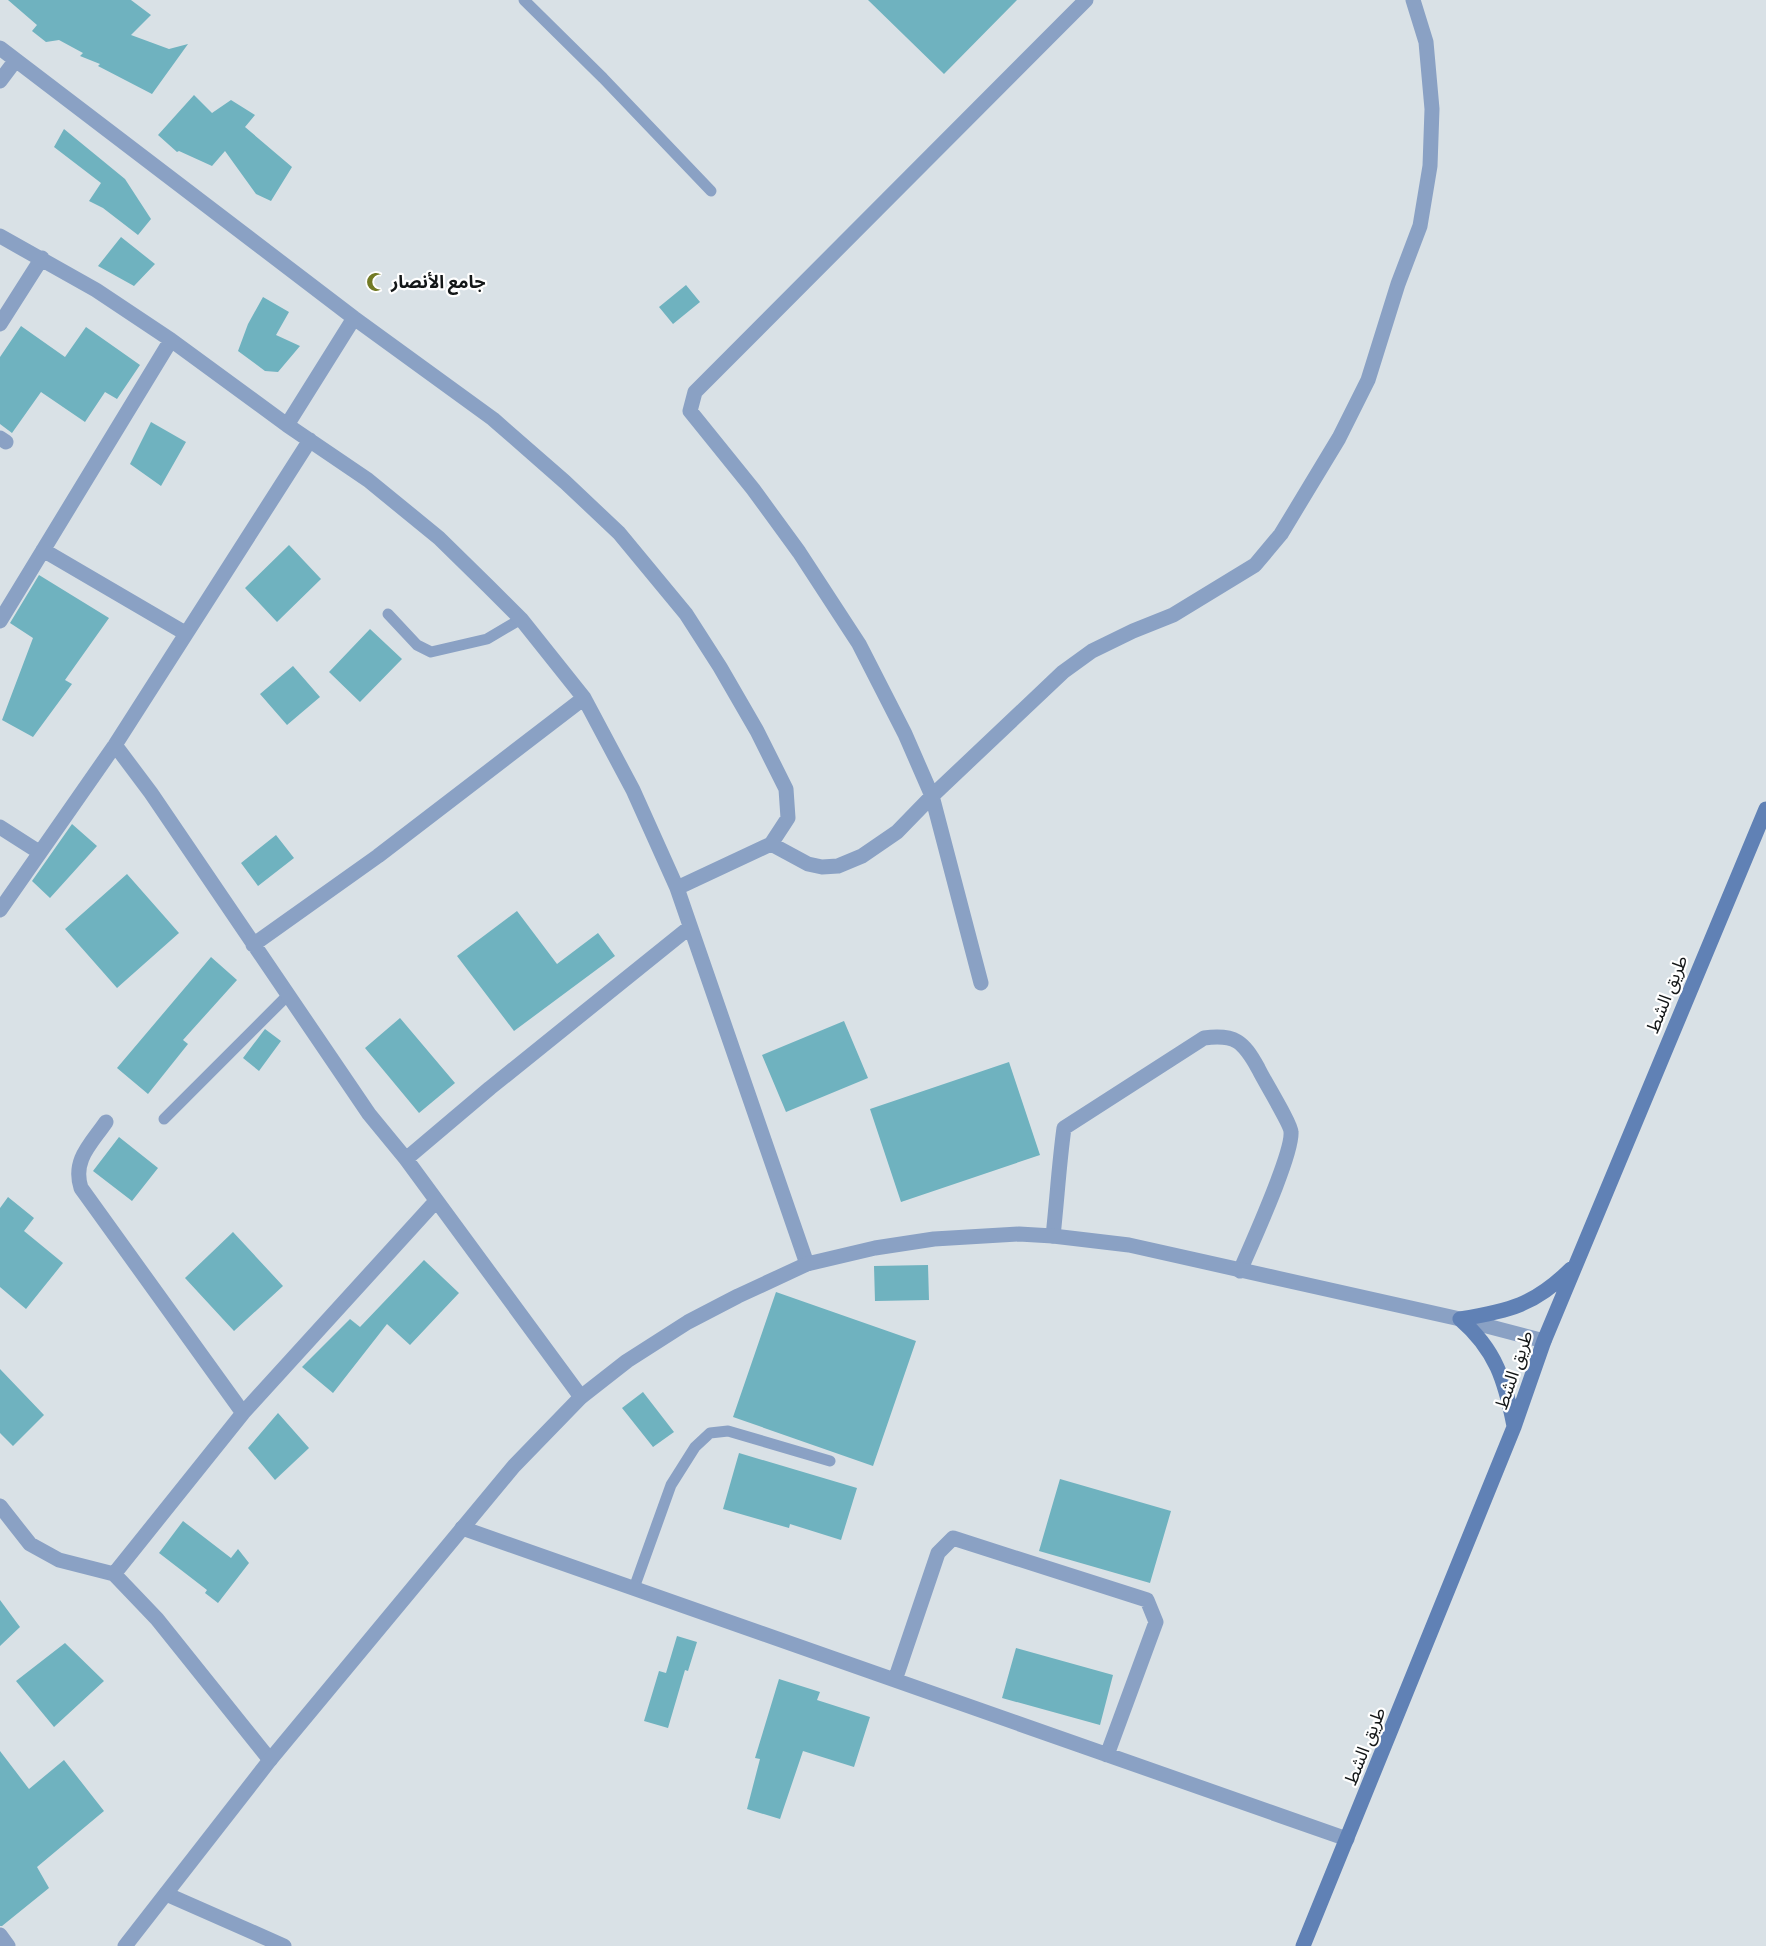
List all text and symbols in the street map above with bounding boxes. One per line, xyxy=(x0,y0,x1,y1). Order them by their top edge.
place label: جامع الأنصار xyxy=(390,270,486,295)
mosque icon: جامع الأنصار xyxy=(365,271,387,293)
street label: طريق الشط xyxy=(1641,952,1693,1036)
street label: طريق الشط xyxy=(1489,1327,1538,1412)
street label: طريق الشط xyxy=(1339,1704,1391,1788)

